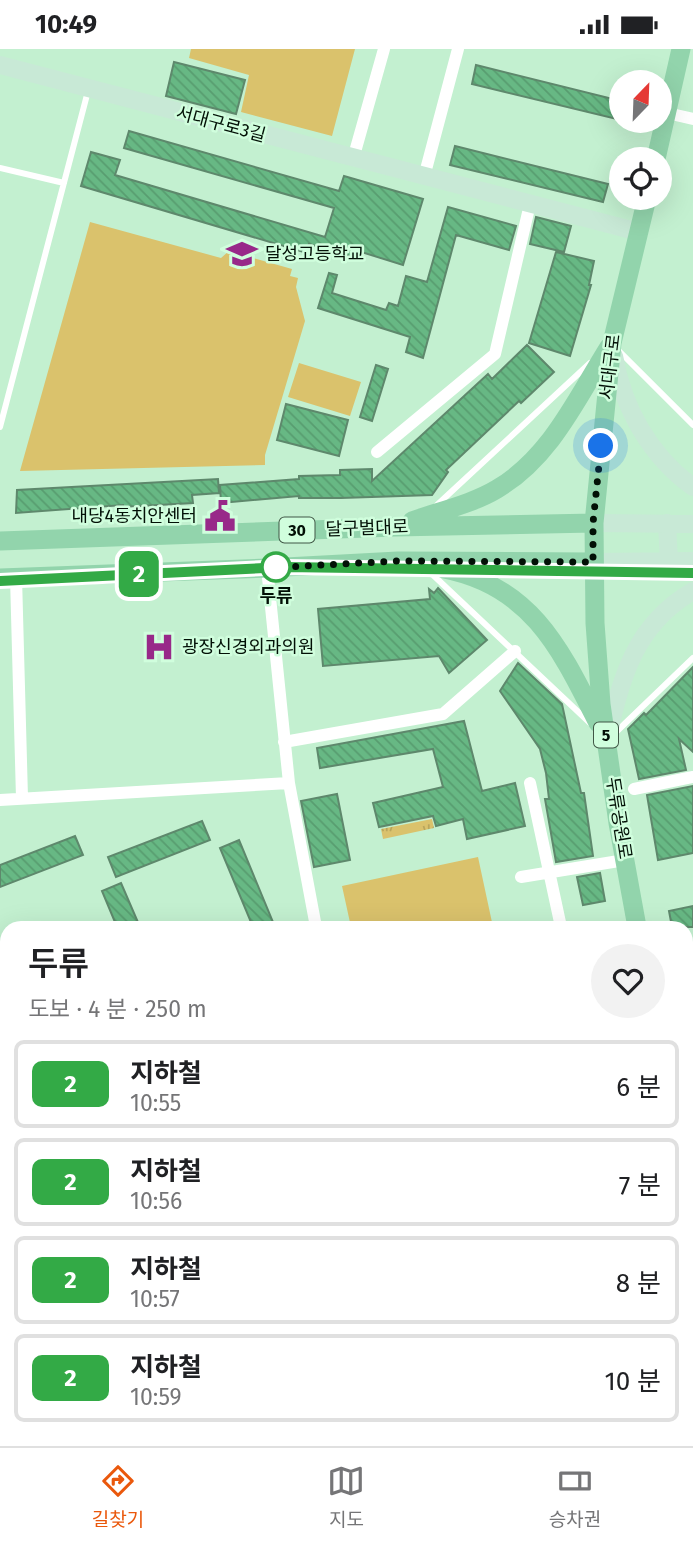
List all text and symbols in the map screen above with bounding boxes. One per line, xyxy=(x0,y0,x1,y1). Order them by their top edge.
text: 10:49 xyxy=(35,9,97,40)
north arrow xyxy=(609,70,672,133)
map controls xyxy=(609,70,672,210)
street label: 서대구로3길 xyxy=(174,101,268,147)
button: locate xyxy=(609,147,672,210)
school or university icon: 달성고등학교 xyxy=(225,237,259,271)
place label: 달성고등학교 xyxy=(265,243,364,265)
street label: 서대구로 xyxy=(595,333,625,401)
your location xyxy=(583,428,618,463)
public building icon: 내당4동치안센터 xyxy=(203,499,237,533)
place label: 내당4동치안센터 xyxy=(72,505,197,527)
street label: 달구벌대로 xyxy=(325,516,409,540)
road number: 30 xyxy=(280,517,314,543)
line badge: 2 xyxy=(116,551,162,597)
marker: 두류 xyxy=(261,552,291,582)
text: 2 xyxy=(133,560,145,588)
place label: 두류 xyxy=(259,585,293,607)
hospital icon: 광장신경외과의원 xyxy=(142,630,176,664)
place label: 광장신경외과의원 xyxy=(182,636,314,658)
road number: 5 xyxy=(594,723,618,747)
street label: 두류공원로 xyxy=(602,775,636,861)
text: 두류 xyxy=(28,944,89,984)
button: heart xyxy=(591,944,665,1018)
text: 도보 · 4 분 · 250 m xyxy=(28,995,207,1023)
text: 지하철 xyxy=(130,1058,202,1089)
text: 2 xyxy=(64,1070,77,1098)
text: 6 분 xyxy=(616,1072,661,1103)
text: 10:55 xyxy=(130,1089,181,1117)
text: 지하철 xyxy=(130,1156,202,1187)
text: 2 xyxy=(64,1168,77,1196)
text: 7 분 xyxy=(619,1170,661,1201)
text: 10:56 xyxy=(130,1187,182,1215)
text: 지하철 xyxy=(130,1254,202,1285)
text: 2 xyxy=(64,1266,77,1294)
text: 8 분 xyxy=(616,1268,661,1299)
text: 10:57 xyxy=(130,1285,180,1313)
text: 지하철 xyxy=(130,1352,202,1383)
text: 2 xyxy=(64,1364,77,1392)
text: 10 분 xyxy=(604,1366,661,1397)
text: 10:59 xyxy=(130,1383,182,1411)
tab: 길찾기 xyxy=(92,1462,144,1531)
tab: 지도 xyxy=(327,1462,365,1531)
tab: 승차권 xyxy=(549,1462,601,1531)

